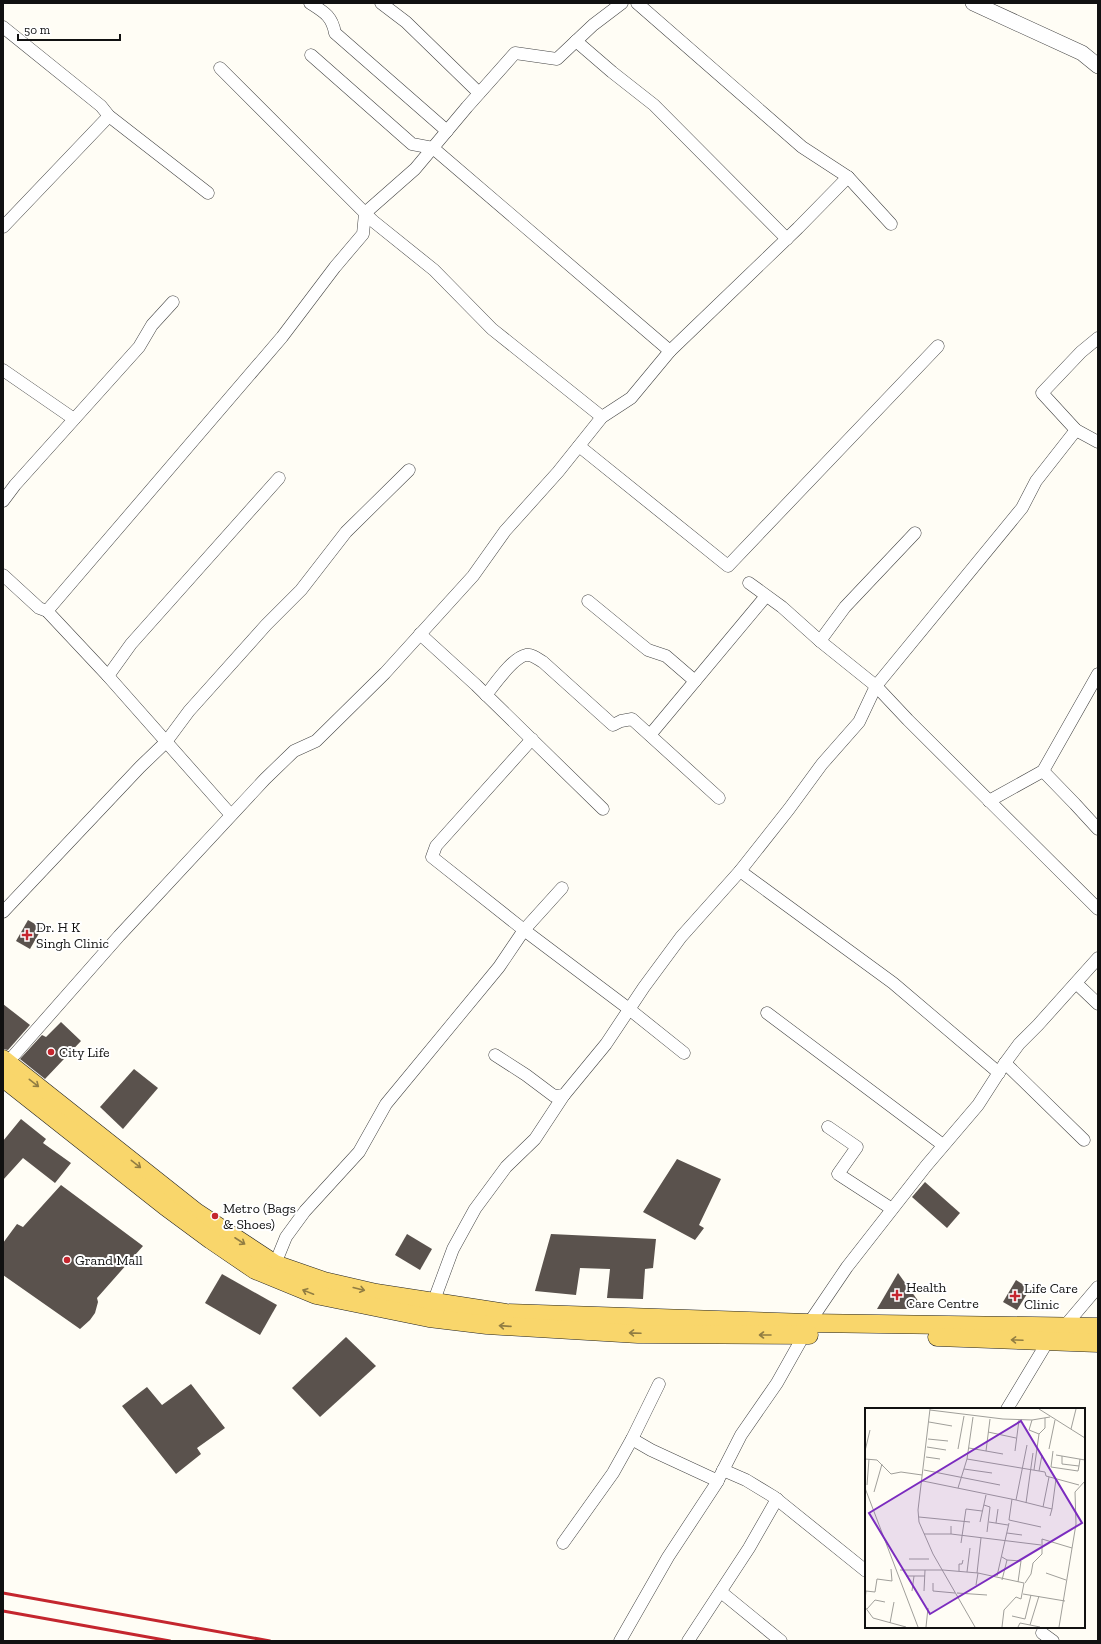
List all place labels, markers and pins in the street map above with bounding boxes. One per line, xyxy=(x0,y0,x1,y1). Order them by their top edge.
place label: Dr. H K Singh Clinic xyxy=(36,919,109,952)
marker: Dr. H K Singh Clinic xyxy=(21,929,33,941)
place label: City Life xyxy=(59,1044,110,1061)
marker: City Life xyxy=(46,1047,56,1057)
place label: Metro (Bags & Shoes) xyxy=(223,1200,296,1233)
marker: Metro (Bags & Shoes) xyxy=(210,1211,220,1221)
place label: Grand Mall xyxy=(75,1252,143,1269)
marker: Grand Mall xyxy=(62,1255,72,1265)
place label: Health Care Centre xyxy=(906,1279,979,1312)
place label: Life Care Clinic xyxy=(1024,1280,1078,1313)
marker: Health Care Centre xyxy=(891,1289,903,1301)
marker: Life Care Clinic xyxy=(1009,1290,1021,1302)

